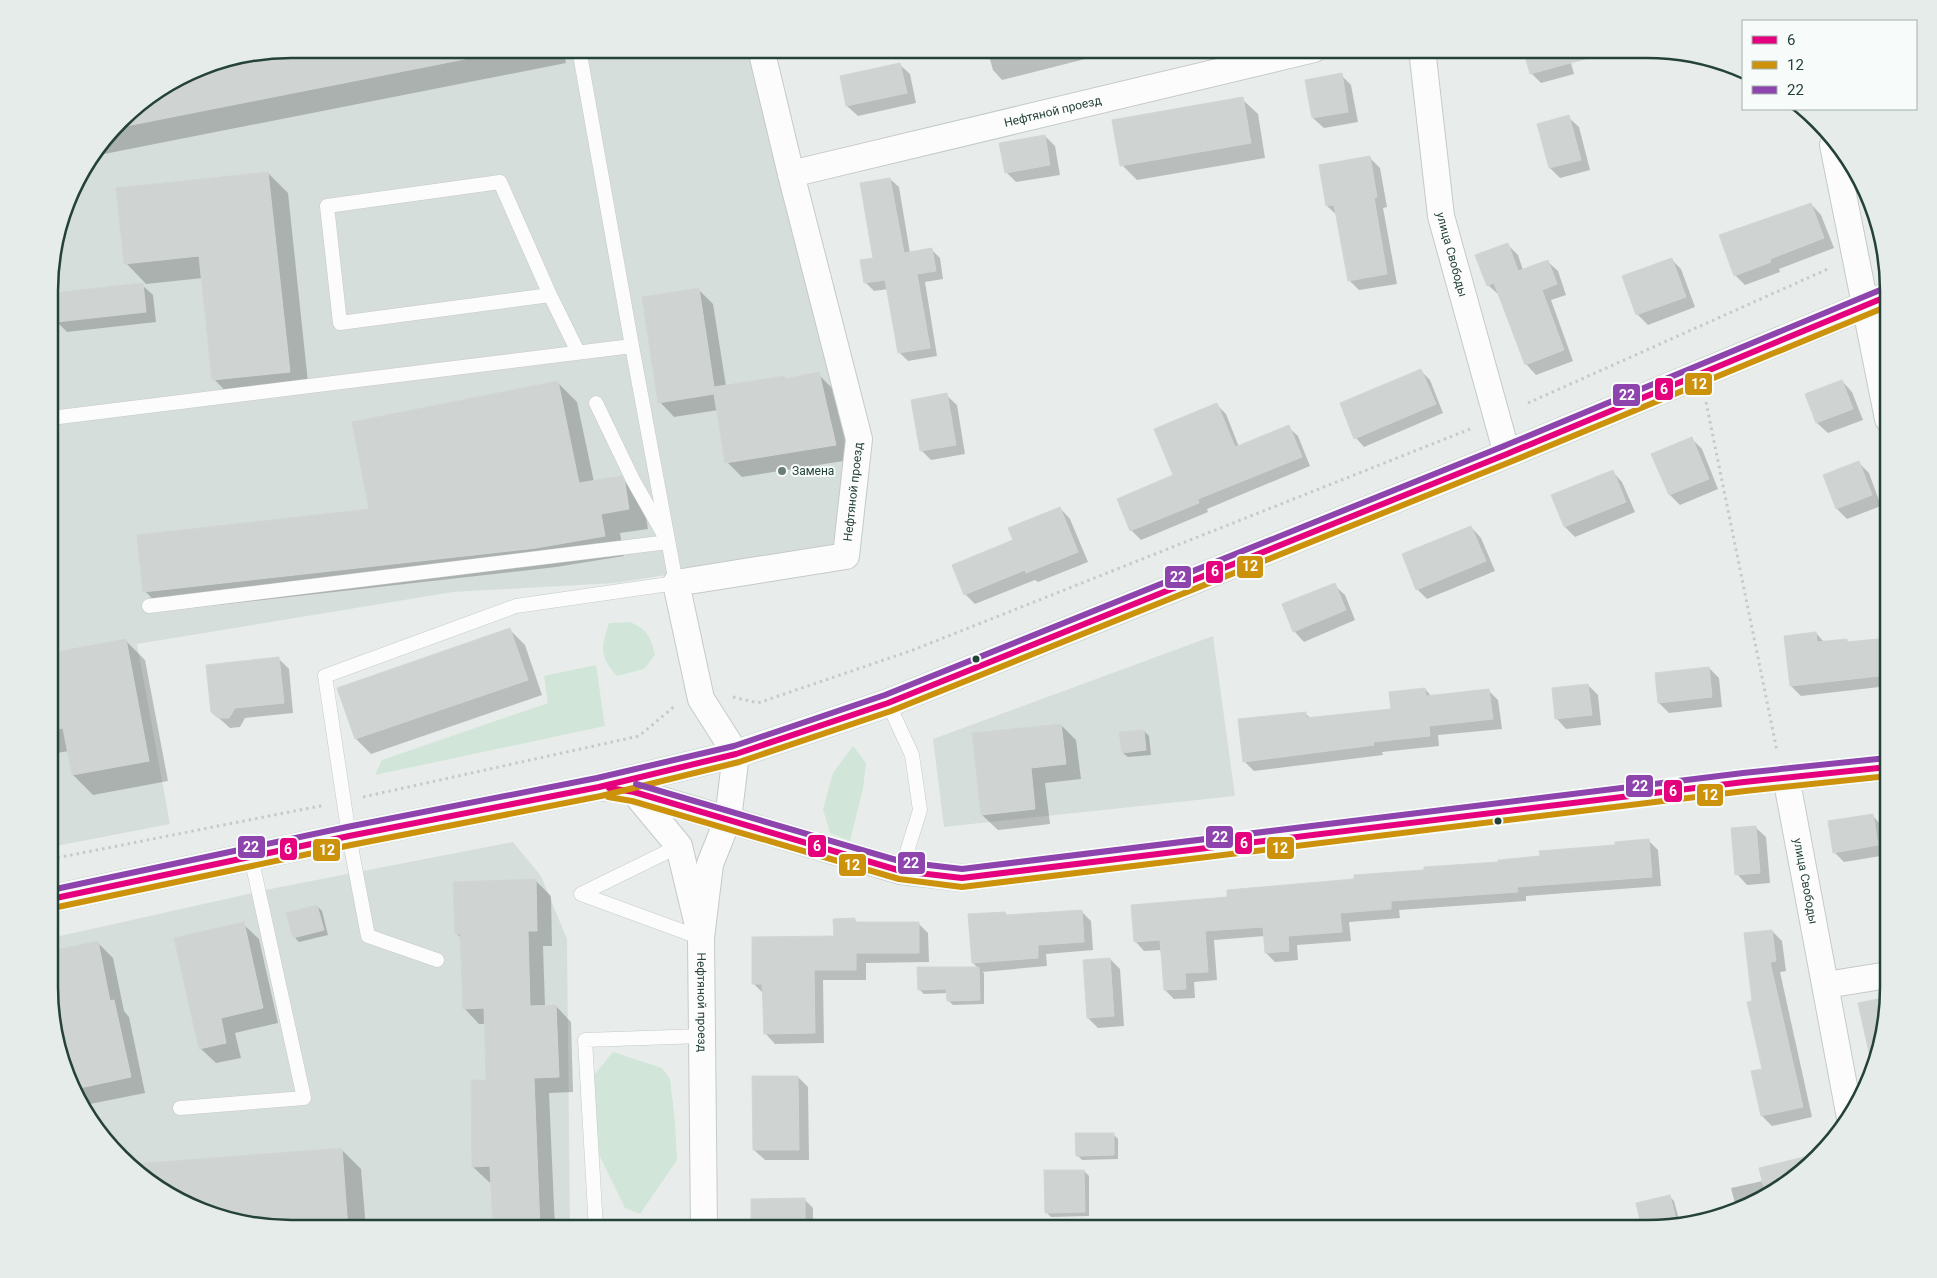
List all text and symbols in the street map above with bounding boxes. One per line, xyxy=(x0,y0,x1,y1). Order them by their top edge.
legend xyxy=(1742,20,1917,110)
text: 6 xyxy=(1787,31,1795,49)
text: 12 xyxy=(1787,56,1804,74)
text: 22 xyxy=(1787,81,1804,99)
street label: Нефтяной проезд xyxy=(1003,93,1103,130)
street label: улица Свободы xyxy=(1434,212,1470,298)
line badge: 12 xyxy=(1684,372,1713,396)
text: 12 xyxy=(1691,376,1707,392)
line badge: 6 xyxy=(1654,377,1674,401)
text: 6 xyxy=(1660,381,1668,397)
line badge: 22 xyxy=(1612,383,1641,407)
text: 22 xyxy=(1619,387,1635,403)
street label: Нефтяной проезд xyxy=(841,442,866,542)
place label: Замена xyxy=(792,464,834,478)
marker: Замена xyxy=(776,465,788,477)
line badge: 12 xyxy=(1236,555,1264,579)
text: 12 xyxy=(1242,558,1258,574)
line badge: 6 xyxy=(1205,560,1224,584)
text: 6 xyxy=(1211,563,1219,579)
line badge: 22 xyxy=(1164,565,1192,589)
text: 22 xyxy=(1170,569,1186,585)
unlabelled marker xyxy=(971,654,981,664)
line badge: 22 xyxy=(1625,774,1654,798)
text: 22 xyxy=(1632,778,1648,794)
line badge: 6 xyxy=(1663,779,1683,803)
text: 6 xyxy=(1669,783,1677,799)
line badge: 12 xyxy=(1696,783,1724,807)
text: 12 xyxy=(1702,787,1718,803)
unlabelled marker xyxy=(1493,816,1503,826)
line badge: 22 xyxy=(1205,825,1234,849)
text: 22 xyxy=(1212,829,1228,845)
line badge: 6 xyxy=(1234,831,1253,855)
line badge: 6 xyxy=(807,834,827,858)
line badge: 22 xyxy=(237,835,266,859)
text: 6 xyxy=(1240,835,1248,851)
line badge: 12 xyxy=(1266,836,1295,860)
line badge: 6 xyxy=(279,837,298,861)
street label: улица Свободы xyxy=(1791,837,1820,925)
line badge: 12 xyxy=(312,838,341,862)
text: 6 xyxy=(813,838,821,854)
text: 22 xyxy=(243,839,259,855)
text: 12 xyxy=(1272,840,1288,856)
text: 6 xyxy=(284,841,292,857)
text: 12 xyxy=(319,842,335,858)
line badge: 22 xyxy=(897,851,926,875)
line badge: 12 xyxy=(838,853,867,877)
text: 22 xyxy=(903,855,919,871)
text: 12 xyxy=(844,857,860,873)
street label: Нефтяной проезд xyxy=(694,952,709,1052)

